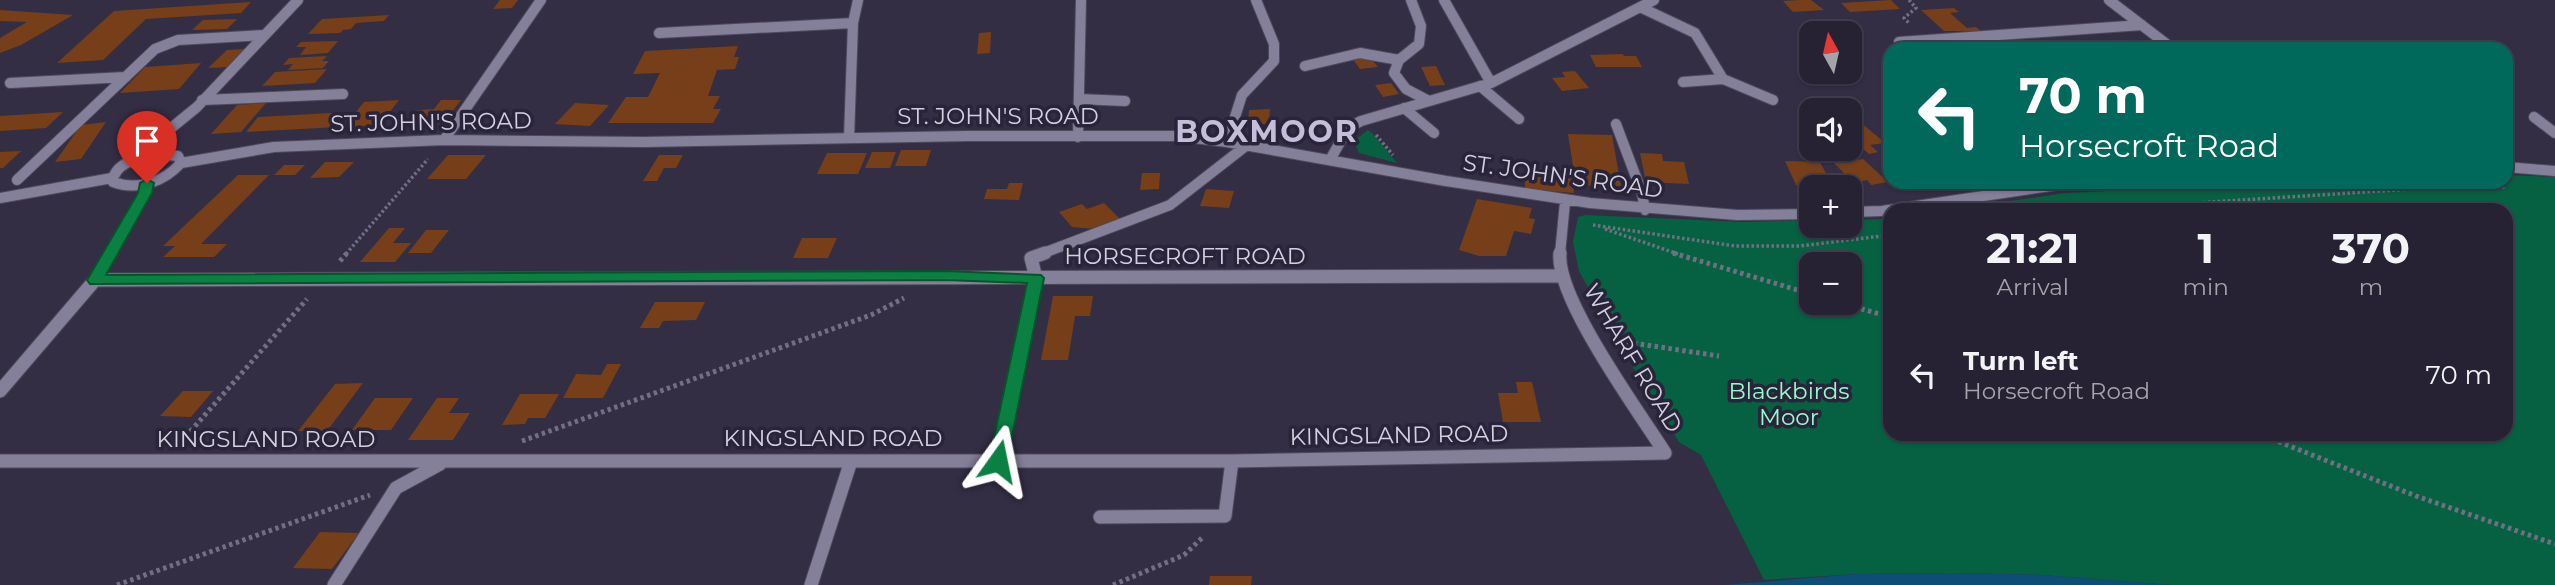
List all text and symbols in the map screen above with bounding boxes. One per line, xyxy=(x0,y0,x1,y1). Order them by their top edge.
north arrow xyxy=(1799,21,1862,84)
map controls xyxy=(1799,21,1862,315)
text: 70 m xyxy=(2019,66,2147,125)
icon: left xyxy=(1904,70,1995,161)
button: sound xyxy=(1799,98,1862,161)
street label: ST. JOHN'S ROAD xyxy=(897,102,1099,130)
street label: ST. JOHN'S ROAD xyxy=(330,106,532,138)
pin xyxy=(117,111,177,183)
district label: BOXMOOR xyxy=(1175,113,1359,150)
icon: arrive xyxy=(128,122,166,160)
text: Horsecroft Road xyxy=(2019,126,2279,165)
street label: ST. JOHN'S ROAD xyxy=(1461,148,1665,204)
button: + xyxy=(1799,175,1862,238)
text: 21:21 xyxy=(1986,222,2080,274)
text: 1 xyxy=(2197,222,2214,274)
text: 370 xyxy=(2332,222,2410,274)
street label: HORSECROFT ROAD xyxy=(1064,242,1306,270)
button: − xyxy=(1799,252,1862,315)
text: Arrival xyxy=(1997,273,2069,301)
text: min xyxy=(2183,273,2229,301)
text: m xyxy=(2359,273,2383,301)
street label: WHARF ROAD xyxy=(1578,278,1688,438)
text: Turn left xyxy=(1963,345,2079,377)
icon: left xyxy=(1904,356,1942,394)
text: 70 m xyxy=(2426,359,2492,391)
park label: Blackbirds Moor xyxy=(1728,377,1850,431)
text: Horsecroft Road xyxy=(1963,377,2150,405)
street label: KINGSLAND ROAD xyxy=(1289,419,1509,451)
street label: KINGSLAND ROAD xyxy=(724,424,942,452)
position arrow xyxy=(961,424,1035,498)
street label: KINGSLAND ROAD xyxy=(157,425,375,453)

